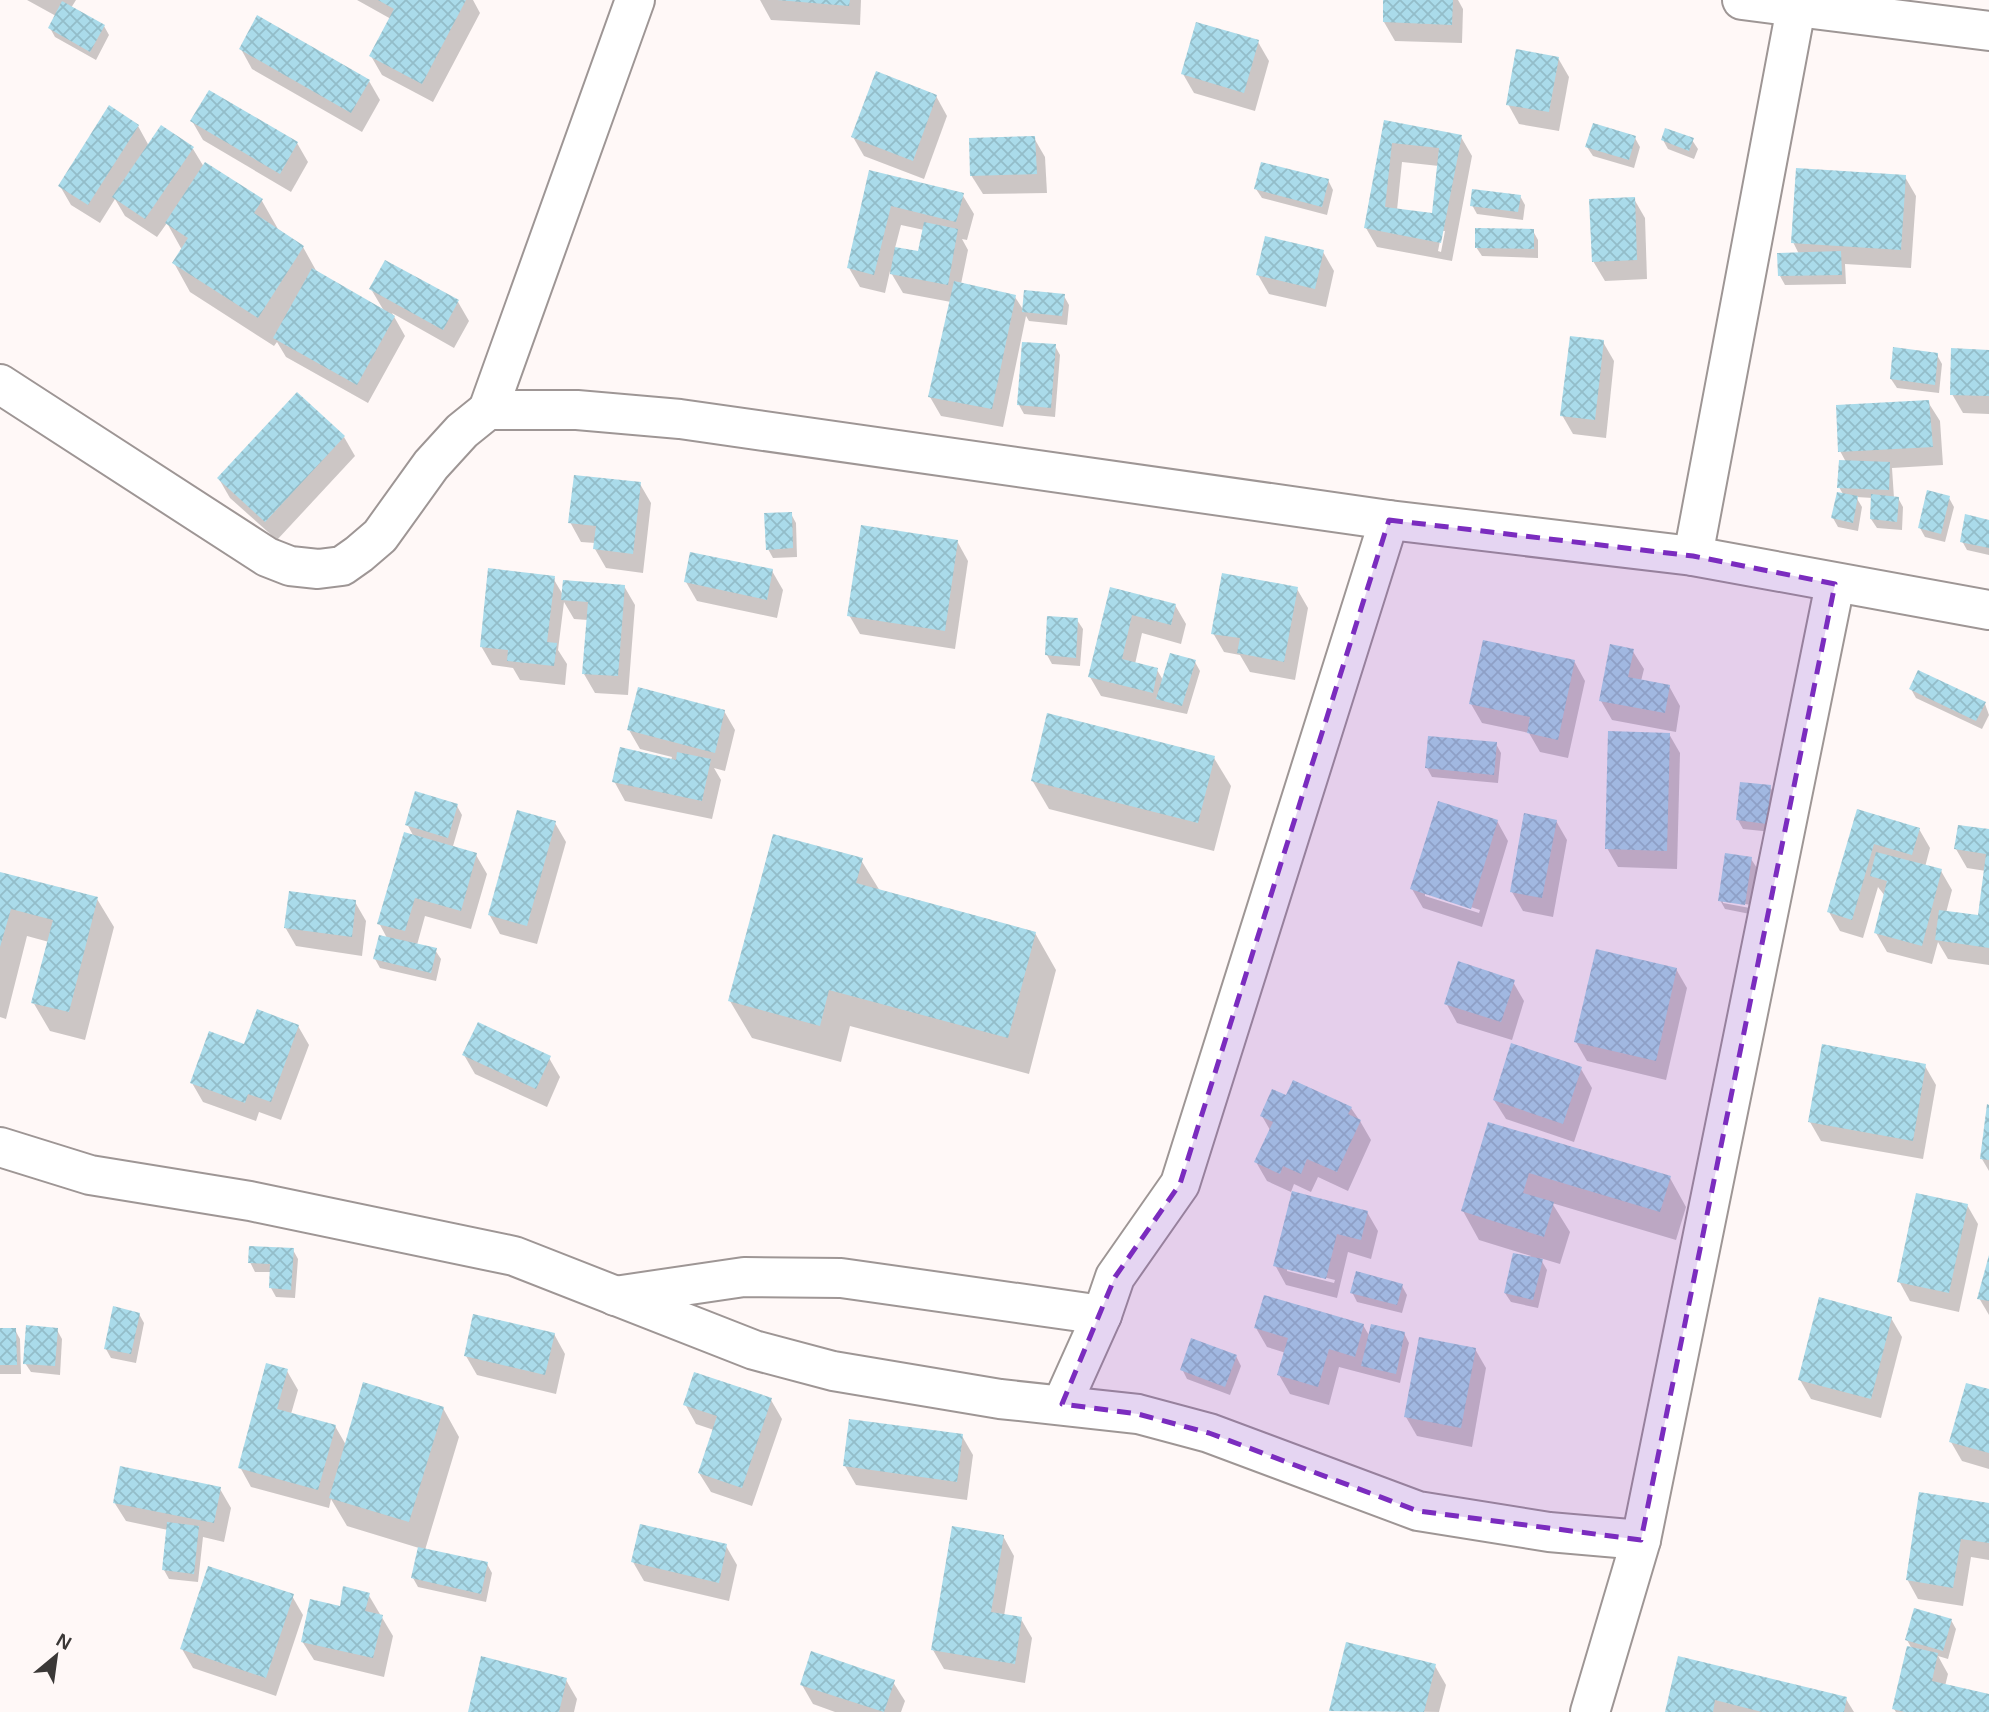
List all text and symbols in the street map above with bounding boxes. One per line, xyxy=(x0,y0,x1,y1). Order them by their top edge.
north arrow xyxy=(21,1621,91,1691)
text: N xyxy=(53,1629,75,1654)

